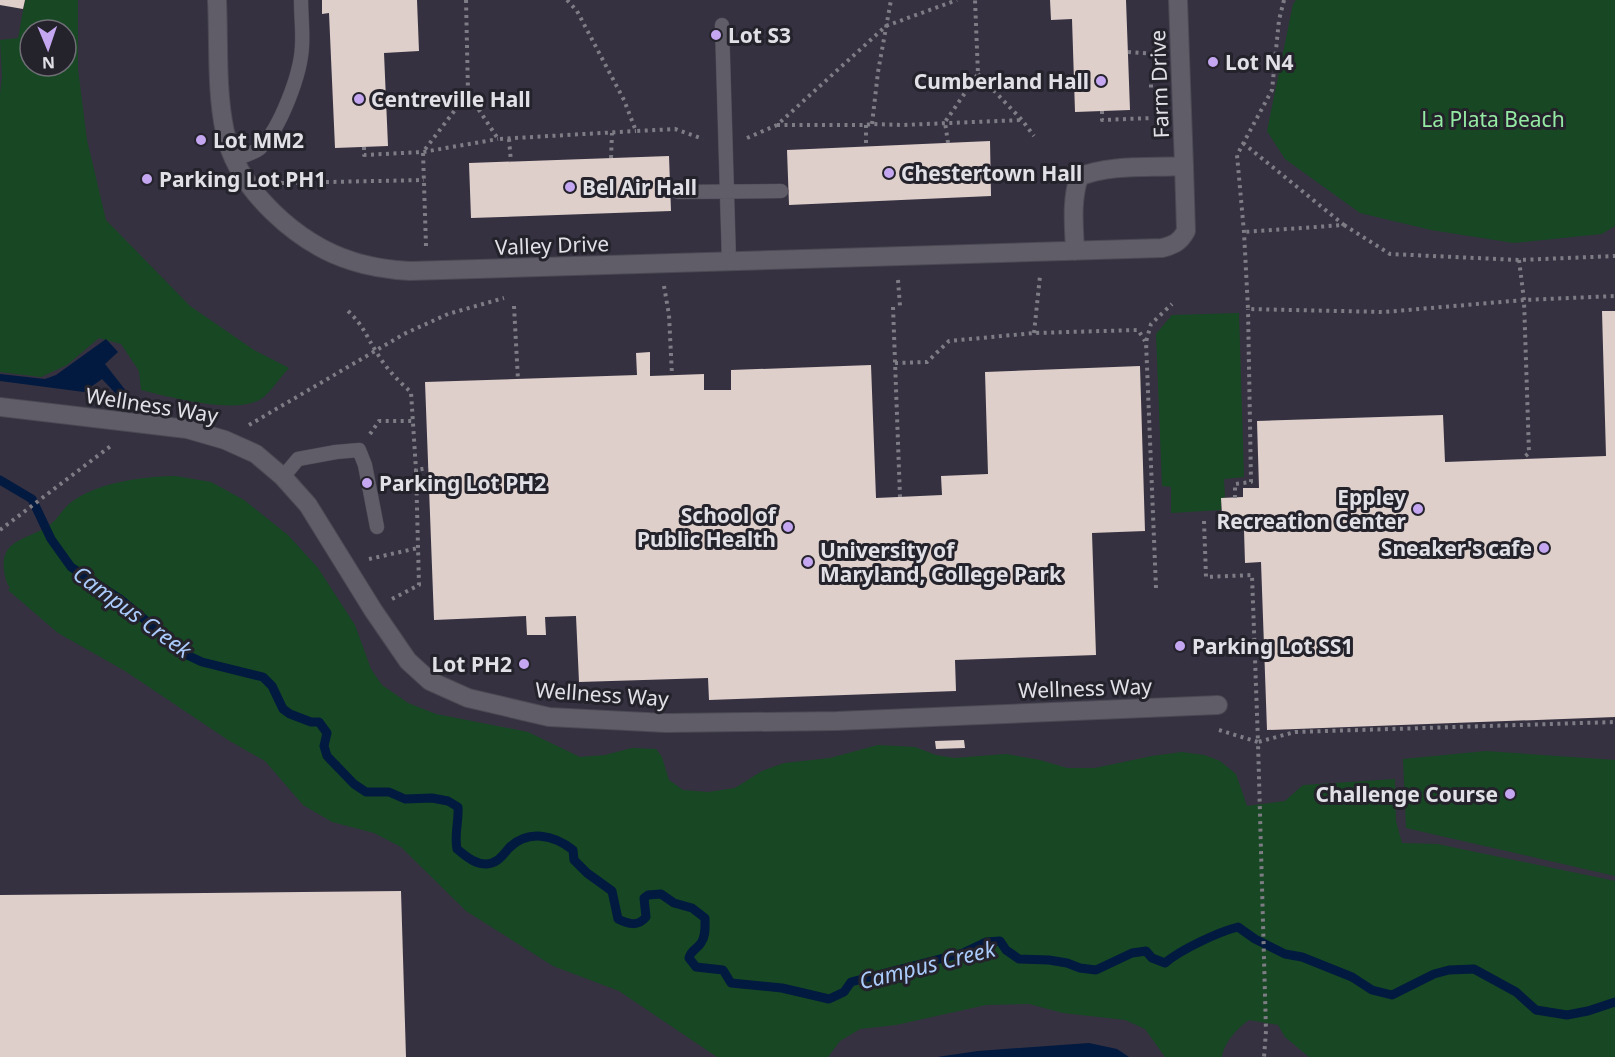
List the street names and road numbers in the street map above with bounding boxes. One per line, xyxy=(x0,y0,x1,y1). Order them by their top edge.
street label: Farm Drive xyxy=(1143,29,1175,139)
street label: Valley Drive xyxy=(494,229,610,261)
street label: Wellness Way xyxy=(84,381,221,429)
street label: Wellness Way xyxy=(1018,672,1153,704)
street label: Wellness Way xyxy=(534,675,670,713)

